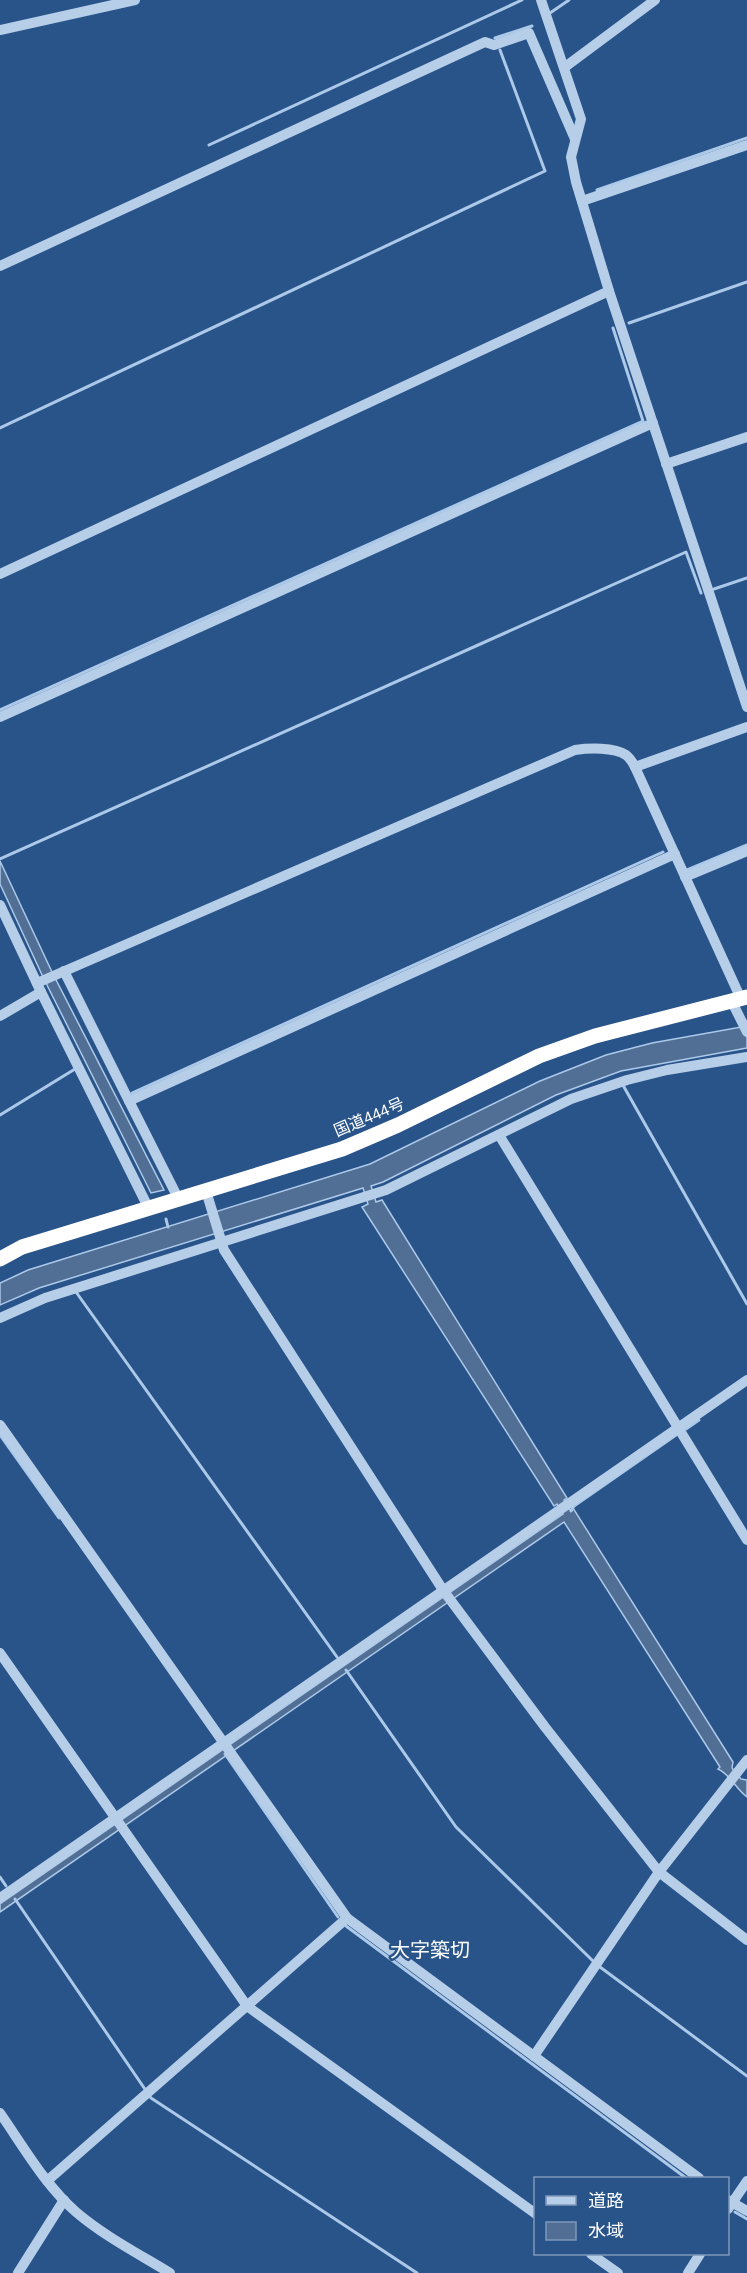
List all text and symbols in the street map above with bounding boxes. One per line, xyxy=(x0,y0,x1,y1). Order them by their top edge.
street label: 国道444号 xyxy=(331,1095,407,1139)
district label: 大字築切 xyxy=(390,1939,470,1961)
legend xyxy=(534,2177,729,2255)
text: 道路 xyxy=(588,2191,624,2211)
text: 水域 xyxy=(588,2221,624,2241)

